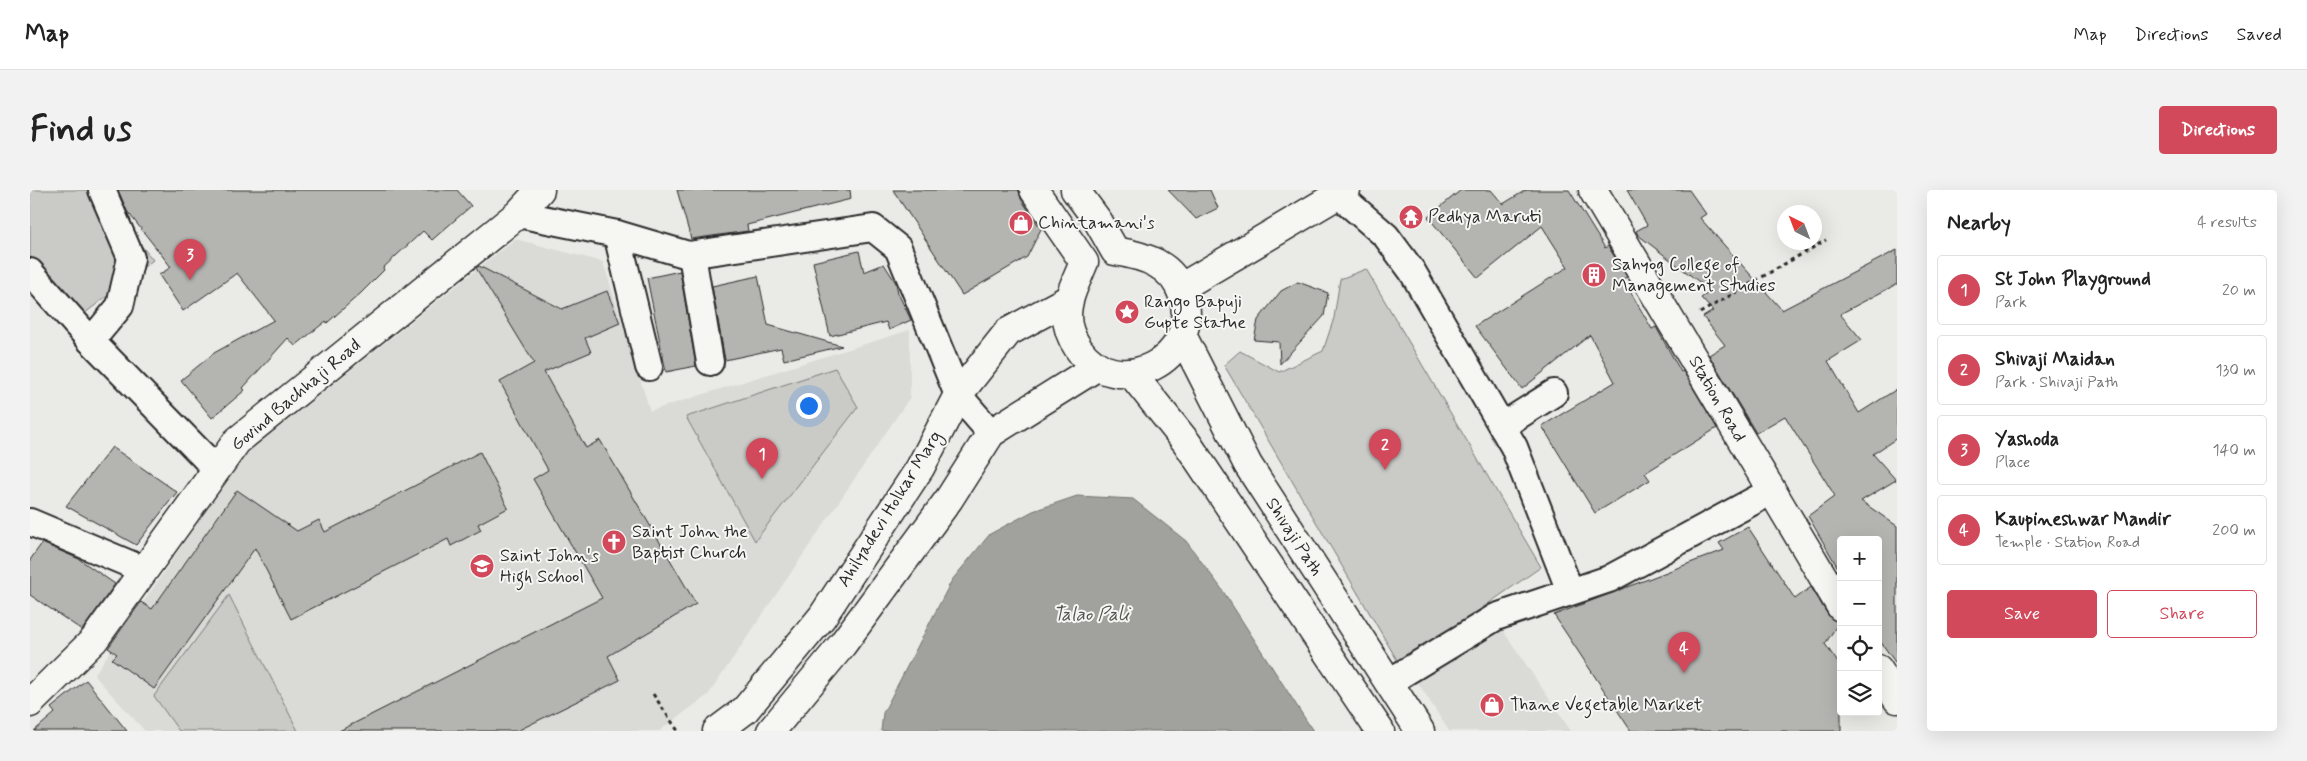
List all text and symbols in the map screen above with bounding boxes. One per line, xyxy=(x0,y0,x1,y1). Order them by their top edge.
text: Map xyxy=(25,19,69,50)
text: Map xyxy=(2074,23,2107,47)
text: Directions xyxy=(2135,23,2209,47)
text: Saved xyxy=(2237,23,2282,47)
button: Directions xyxy=(2159,106,2277,154)
text: Find us xyxy=(30,107,132,153)
temple icon: Pedhya Maruti xyxy=(1398,204,1424,230)
place label: Pedhya Maruti xyxy=(1428,205,1541,229)
north arrow xyxy=(1777,205,1822,250)
text: Nearby xyxy=(1947,209,2011,237)
shop icon: Chintamani's xyxy=(1008,210,1034,236)
place label: Chintamani's xyxy=(1038,211,1155,235)
text: 4 results xyxy=(2197,212,2257,233)
pin: 3 xyxy=(174,239,206,280)
place label: Sahyog College of Management Studies xyxy=(1612,253,1776,299)
building icon: Sahyog College of Management Studies xyxy=(1581,262,1607,288)
text: St John Playground xyxy=(1995,267,2151,292)
text: 1 xyxy=(1960,280,1968,301)
text: 20 m xyxy=(2222,280,2256,301)
place label: Rango Bapuji Gupte Statue xyxy=(1144,290,1246,335)
text: Park xyxy=(1995,292,2027,313)
place icon: Rango Bapuji Gupte Statue xyxy=(1114,299,1140,325)
street label: Govind Bachhaji Road xyxy=(226,333,366,457)
text: Shivaji Maidan xyxy=(1995,347,2115,372)
street label: Station Road xyxy=(1683,351,1751,447)
text: 2 xyxy=(1960,360,1968,381)
text: 130 m xyxy=(2215,360,2256,381)
text: Park · Shivaji Path xyxy=(1995,372,2118,393)
your location xyxy=(796,393,822,419)
street label: Ahilyadevi Holkar Marg xyxy=(832,426,949,592)
text: Yashoda xyxy=(1995,427,2059,452)
pin: 2 xyxy=(1369,429,1401,470)
pin: 1 xyxy=(746,438,778,479)
text: 3 xyxy=(1960,440,1968,461)
text: 140 m xyxy=(2212,440,2256,461)
text: Place xyxy=(1995,452,2030,473)
street label: Shivaji Path xyxy=(1260,493,1328,581)
text: Kaupineshwar Mandir xyxy=(1995,507,2171,532)
place label: Saint John the Baptist Church xyxy=(632,520,748,565)
text: 4 xyxy=(1959,520,1969,541)
text: 200 m xyxy=(2212,520,2256,541)
church icon: Saint John the Baptist Church xyxy=(601,529,627,555)
text: Temple · Station Road xyxy=(1995,532,2140,553)
map controls xyxy=(1837,536,1882,716)
button: + xyxy=(1837,536,1882,581)
place label: Saint John's High School xyxy=(500,544,599,591)
school or university icon: Saint John's High School xyxy=(469,553,495,579)
button: − xyxy=(1837,581,1882,626)
button: Save xyxy=(1947,590,2097,638)
button: Share xyxy=(2107,590,2257,638)
water label: Talao Pali xyxy=(1053,602,1132,627)
button: locate xyxy=(1837,626,1882,671)
pin: 4 xyxy=(1668,632,1700,673)
button: layers xyxy=(1837,671,1882,716)
shop icon: Thane Vegetable Market xyxy=(1479,692,1505,718)
place label: Thane Vegetable Market xyxy=(1510,693,1702,719)

